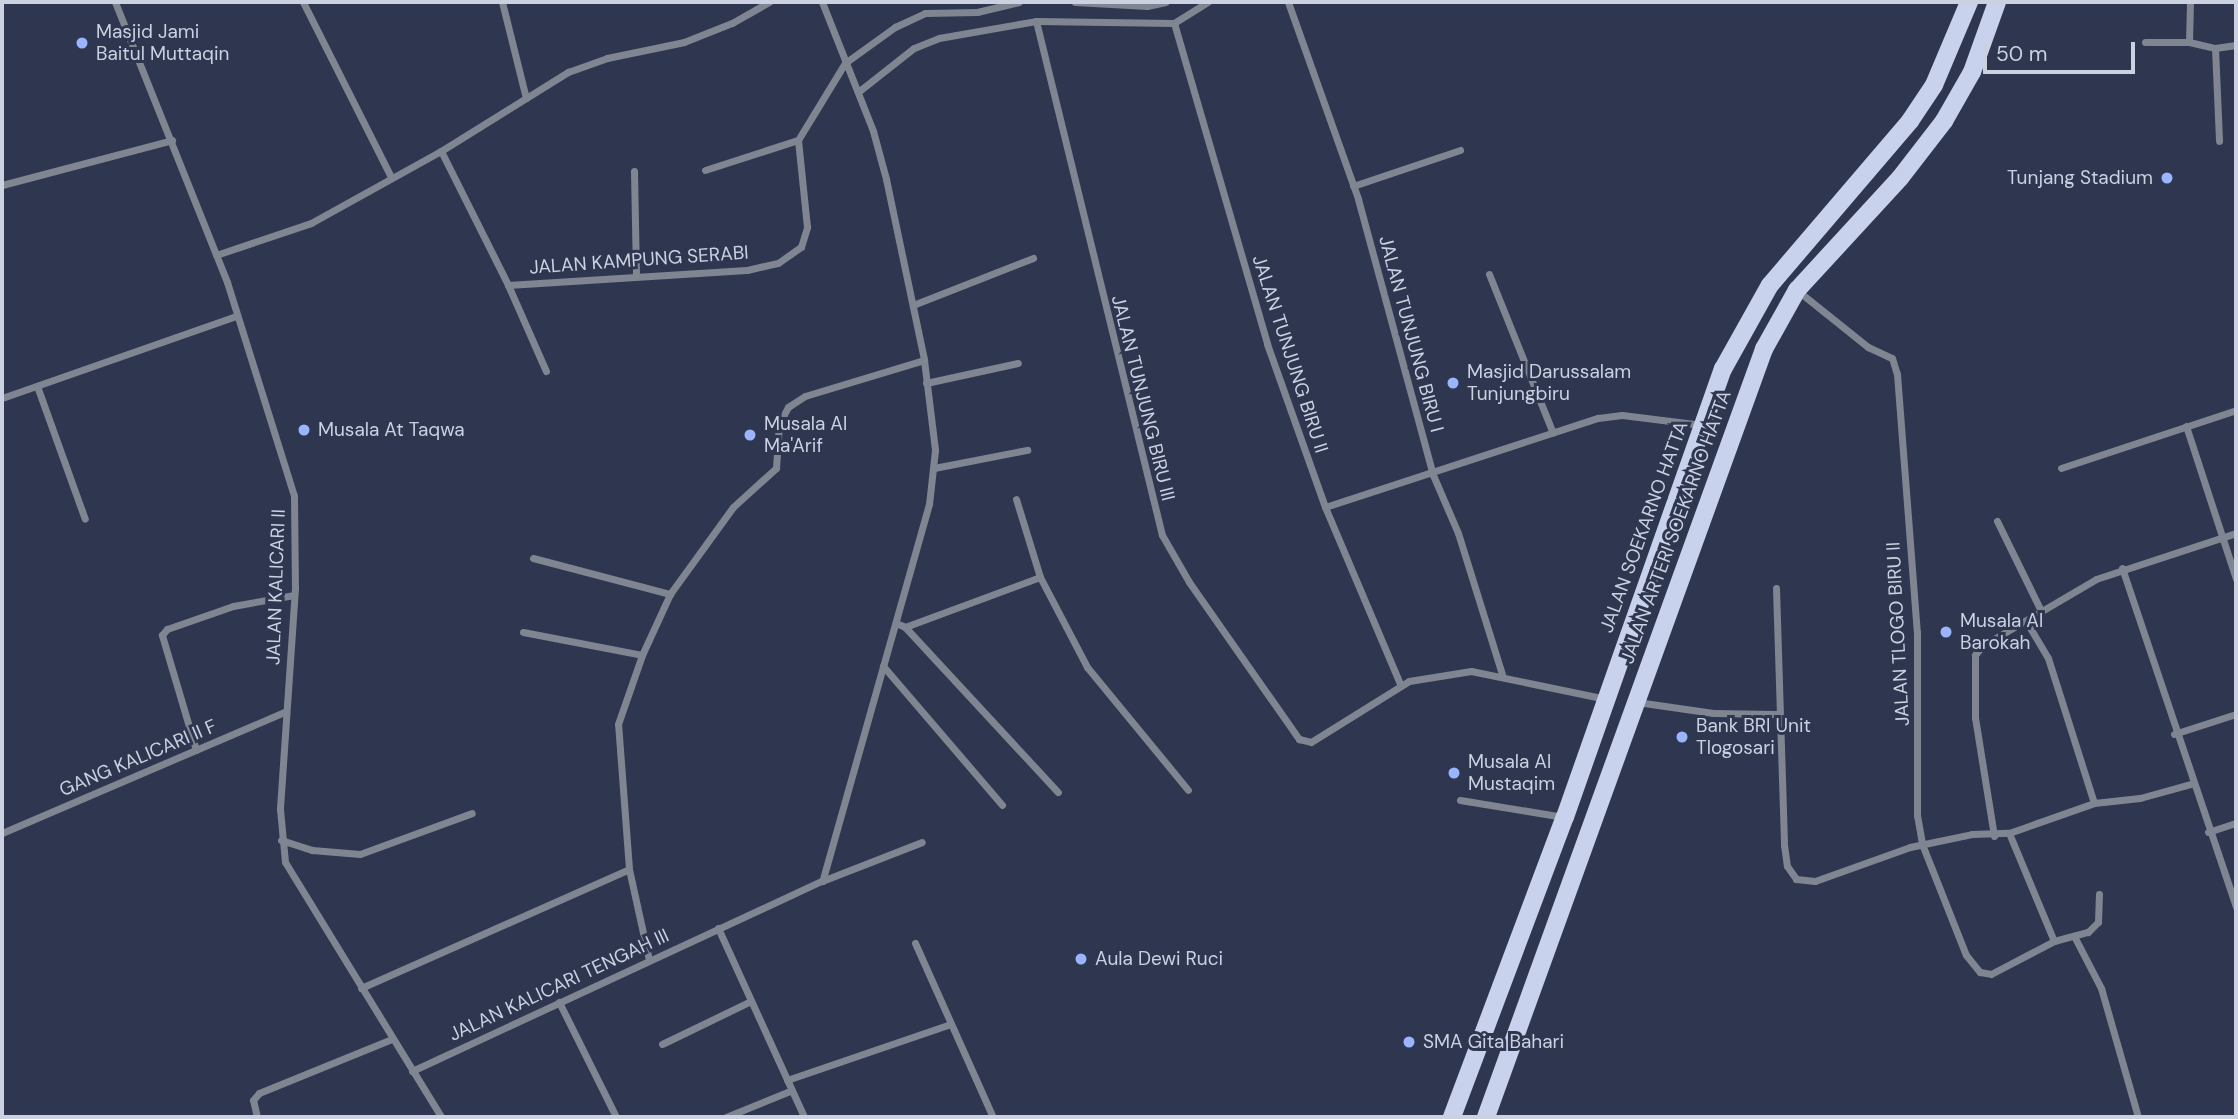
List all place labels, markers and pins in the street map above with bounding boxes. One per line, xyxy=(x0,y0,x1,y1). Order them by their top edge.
place label: Masjid Jami Baitul Muttaqin xyxy=(96,21,229,65)
marker: Masjid Jami Baitul Muttaqin xyxy=(74,35,90,51)
place label: Tunjang Stadium xyxy=(2007,167,2153,189)
marker: Tunjang Stadium xyxy=(2159,170,2175,186)
place label: Masjid Darussalam Tunjungbiru xyxy=(1467,361,1631,405)
marker: Masjid Darussalam Tunjungbiru xyxy=(1445,375,1461,391)
place label: Musala Al Ma'Arif xyxy=(764,413,847,457)
place label: Musala At Taqwa xyxy=(318,419,465,441)
marker: Musala At Taqwa xyxy=(296,422,312,438)
marker: Musala Al Ma'Arif xyxy=(742,427,758,443)
place label: Musala Al Barokah xyxy=(1960,610,2043,654)
marker: Musala Al Barokah xyxy=(1938,624,1954,640)
place label: Bank BRI Unit Tlogosari xyxy=(1696,715,1811,759)
marker: Bank BRI Unit Tlogosari xyxy=(1674,729,1690,745)
place label: Musala Al Mustaqim xyxy=(1468,751,1555,795)
marker: Musala Al Mustaqim xyxy=(1446,765,1462,781)
place label: Aula Dewi Ruci xyxy=(1095,948,1223,970)
marker: Aula Dewi Ruci xyxy=(1073,951,1089,967)
place label: SMA Gita Bahari xyxy=(1423,1031,1564,1053)
marker: SMA Gita Bahari xyxy=(1401,1034,1417,1050)

